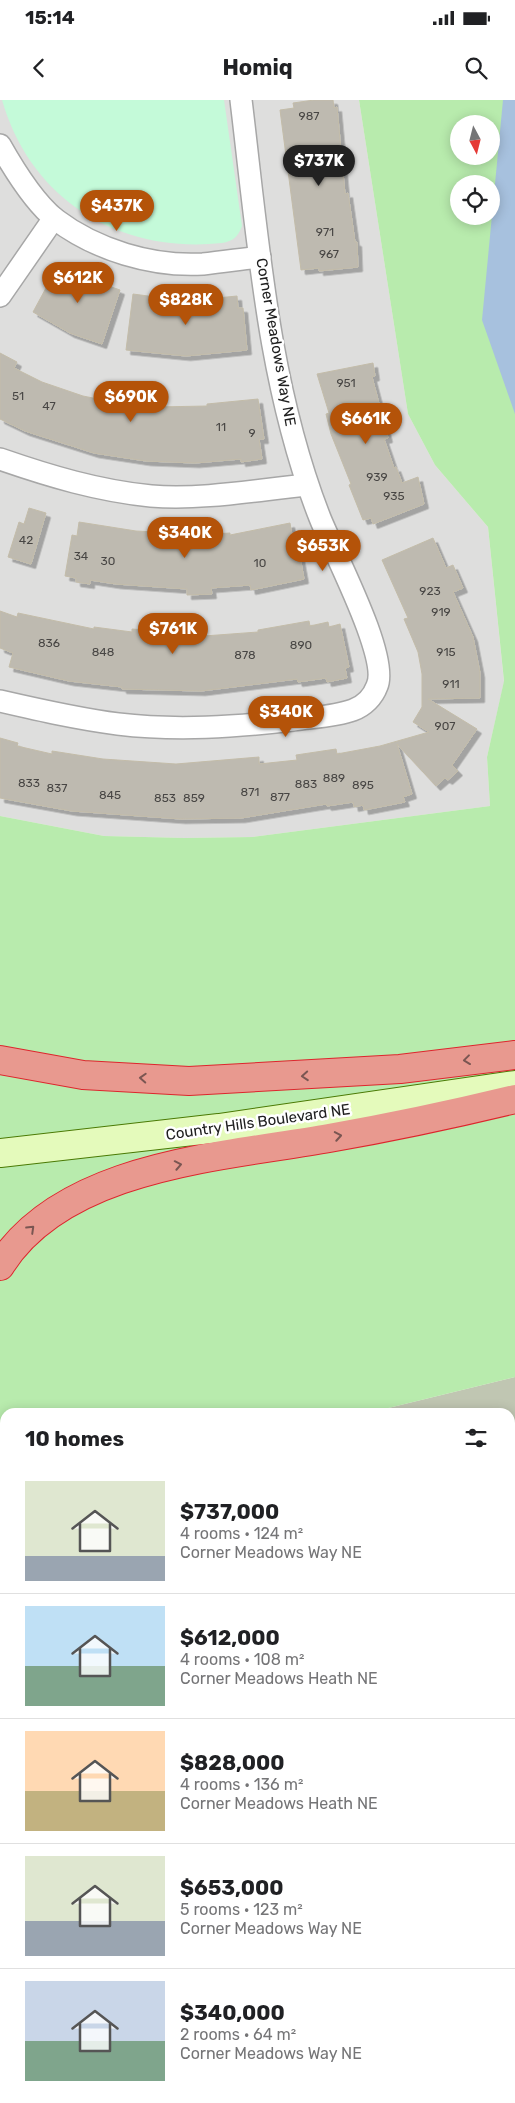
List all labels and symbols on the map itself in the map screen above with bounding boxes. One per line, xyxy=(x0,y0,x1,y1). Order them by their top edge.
house number: 987 xyxy=(299,109,319,123)
north arrow xyxy=(450,115,500,165)
pin: $737K xyxy=(284,144,354,187)
pin: $437K xyxy=(82,190,152,232)
house number: 971 xyxy=(316,225,334,239)
house number: 967 xyxy=(319,247,339,261)
street label: Corner Meadows Way NE xyxy=(252,256,300,428)
pin: $612K xyxy=(43,262,113,304)
pin: $828K xyxy=(151,284,221,326)
house number: 951 xyxy=(336,376,356,390)
pin: $690K xyxy=(96,380,166,423)
house number: 51 xyxy=(12,389,24,403)
house number: 47 xyxy=(42,399,56,413)
pin: $661K xyxy=(331,402,401,445)
house number: 11 xyxy=(216,420,226,434)
house number: 9 xyxy=(248,426,256,440)
house number: 939 xyxy=(366,470,388,484)
house number: 935 xyxy=(383,489,405,503)
pin: $340K xyxy=(150,516,220,559)
pin: $653K xyxy=(288,530,358,572)
house number: 42 xyxy=(19,533,33,547)
house number: 34 xyxy=(74,549,89,563)
house number: 30 xyxy=(101,554,115,568)
house number: 10 xyxy=(254,556,266,570)
house number: 923 xyxy=(419,584,441,598)
house number: 919 xyxy=(431,605,451,619)
pin: $761K xyxy=(138,612,208,655)
house number: 836 xyxy=(38,636,60,650)
house number: 890 xyxy=(290,638,312,652)
house number: 848 xyxy=(92,645,114,659)
house number: 915 xyxy=(436,645,456,659)
house number: 878 xyxy=(234,648,256,662)
house number: 911 xyxy=(442,677,460,691)
pin: $340K xyxy=(251,696,321,738)
house number: 907 xyxy=(435,719,455,733)
house number: 889 xyxy=(323,771,345,785)
house number: 833 xyxy=(18,776,40,790)
house number: 883 xyxy=(295,777,317,791)
house number: 895 xyxy=(352,778,374,792)
house number: 837 xyxy=(46,781,68,795)
house number: 871 xyxy=(241,785,259,799)
house number: 845 xyxy=(99,788,121,802)
house number: 877 xyxy=(270,790,290,804)
house number: 853 xyxy=(154,791,176,805)
house number: 859 xyxy=(183,791,205,805)
one-way arrow xyxy=(462,1054,470,1065)
one-way arrow xyxy=(301,1070,309,1081)
one-way arrow xyxy=(138,1073,146,1084)
street label: Country Hills Boulevard NE xyxy=(165,1100,351,1144)
one-way arrow xyxy=(334,1132,342,1142)
one-way arrow xyxy=(174,1160,182,1170)
one-way arrow xyxy=(25,1225,34,1234)

